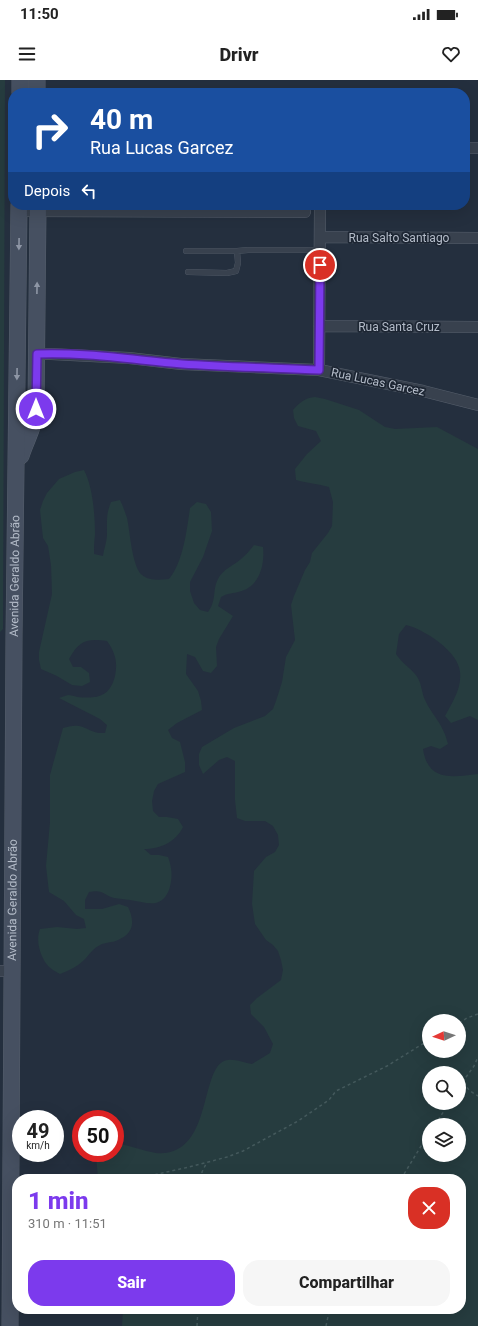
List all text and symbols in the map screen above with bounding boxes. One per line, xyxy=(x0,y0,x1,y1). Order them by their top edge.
text: 11:50 xyxy=(20,5,59,23)
icon: menu xyxy=(16,43,38,65)
icon: heart xyxy=(440,43,462,65)
text: Drivr xyxy=(219,44,259,65)
text: 40 m xyxy=(90,103,153,136)
icon: right xyxy=(24,104,76,156)
text: Rua Lucas Garcez xyxy=(90,137,233,158)
icon: left xyxy=(78,180,100,202)
text: Depois xyxy=(24,182,70,200)
street label: Rua Salto Santiago xyxy=(349,231,450,245)
one-way arrow xyxy=(16,238,22,251)
pin xyxy=(303,248,337,282)
icon: arrive xyxy=(309,254,331,276)
one-way arrow xyxy=(34,281,40,294)
street label: Rua Santa Cruz xyxy=(358,320,440,334)
street label: Rua Lucas Garcez xyxy=(330,365,426,399)
one-way arrow xyxy=(14,368,20,381)
position arrow xyxy=(15,388,57,430)
street label: Avenida Geraldo Abrão xyxy=(7,515,22,637)
street label: Avenida Geraldo Abrão xyxy=(5,839,20,961)
north arrow xyxy=(422,1014,466,1058)
map controls xyxy=(422,1014,466,1162)
button: search xyxy=(422,1066,466,1110)
speed limit sign: 50 xyxy=(72,1110,124,1162)
button: layers xyxy=(422,1118,466,1162)
text: 49 xyxy=(27,1119,49,1143)
text: km/h xyxy=(26,1140,50,1151)
text: 1 min xyxy=(28,1187,89,1215)
button: close xyxy=(408,1187,450,1229)
text: 310 m · 11:51 xyxy=(28,1216,107,1231)
button: Sair xyxy=(28,1260,235,1306)
button: Compartilhar xyxy=(243,1260,450,1306)

